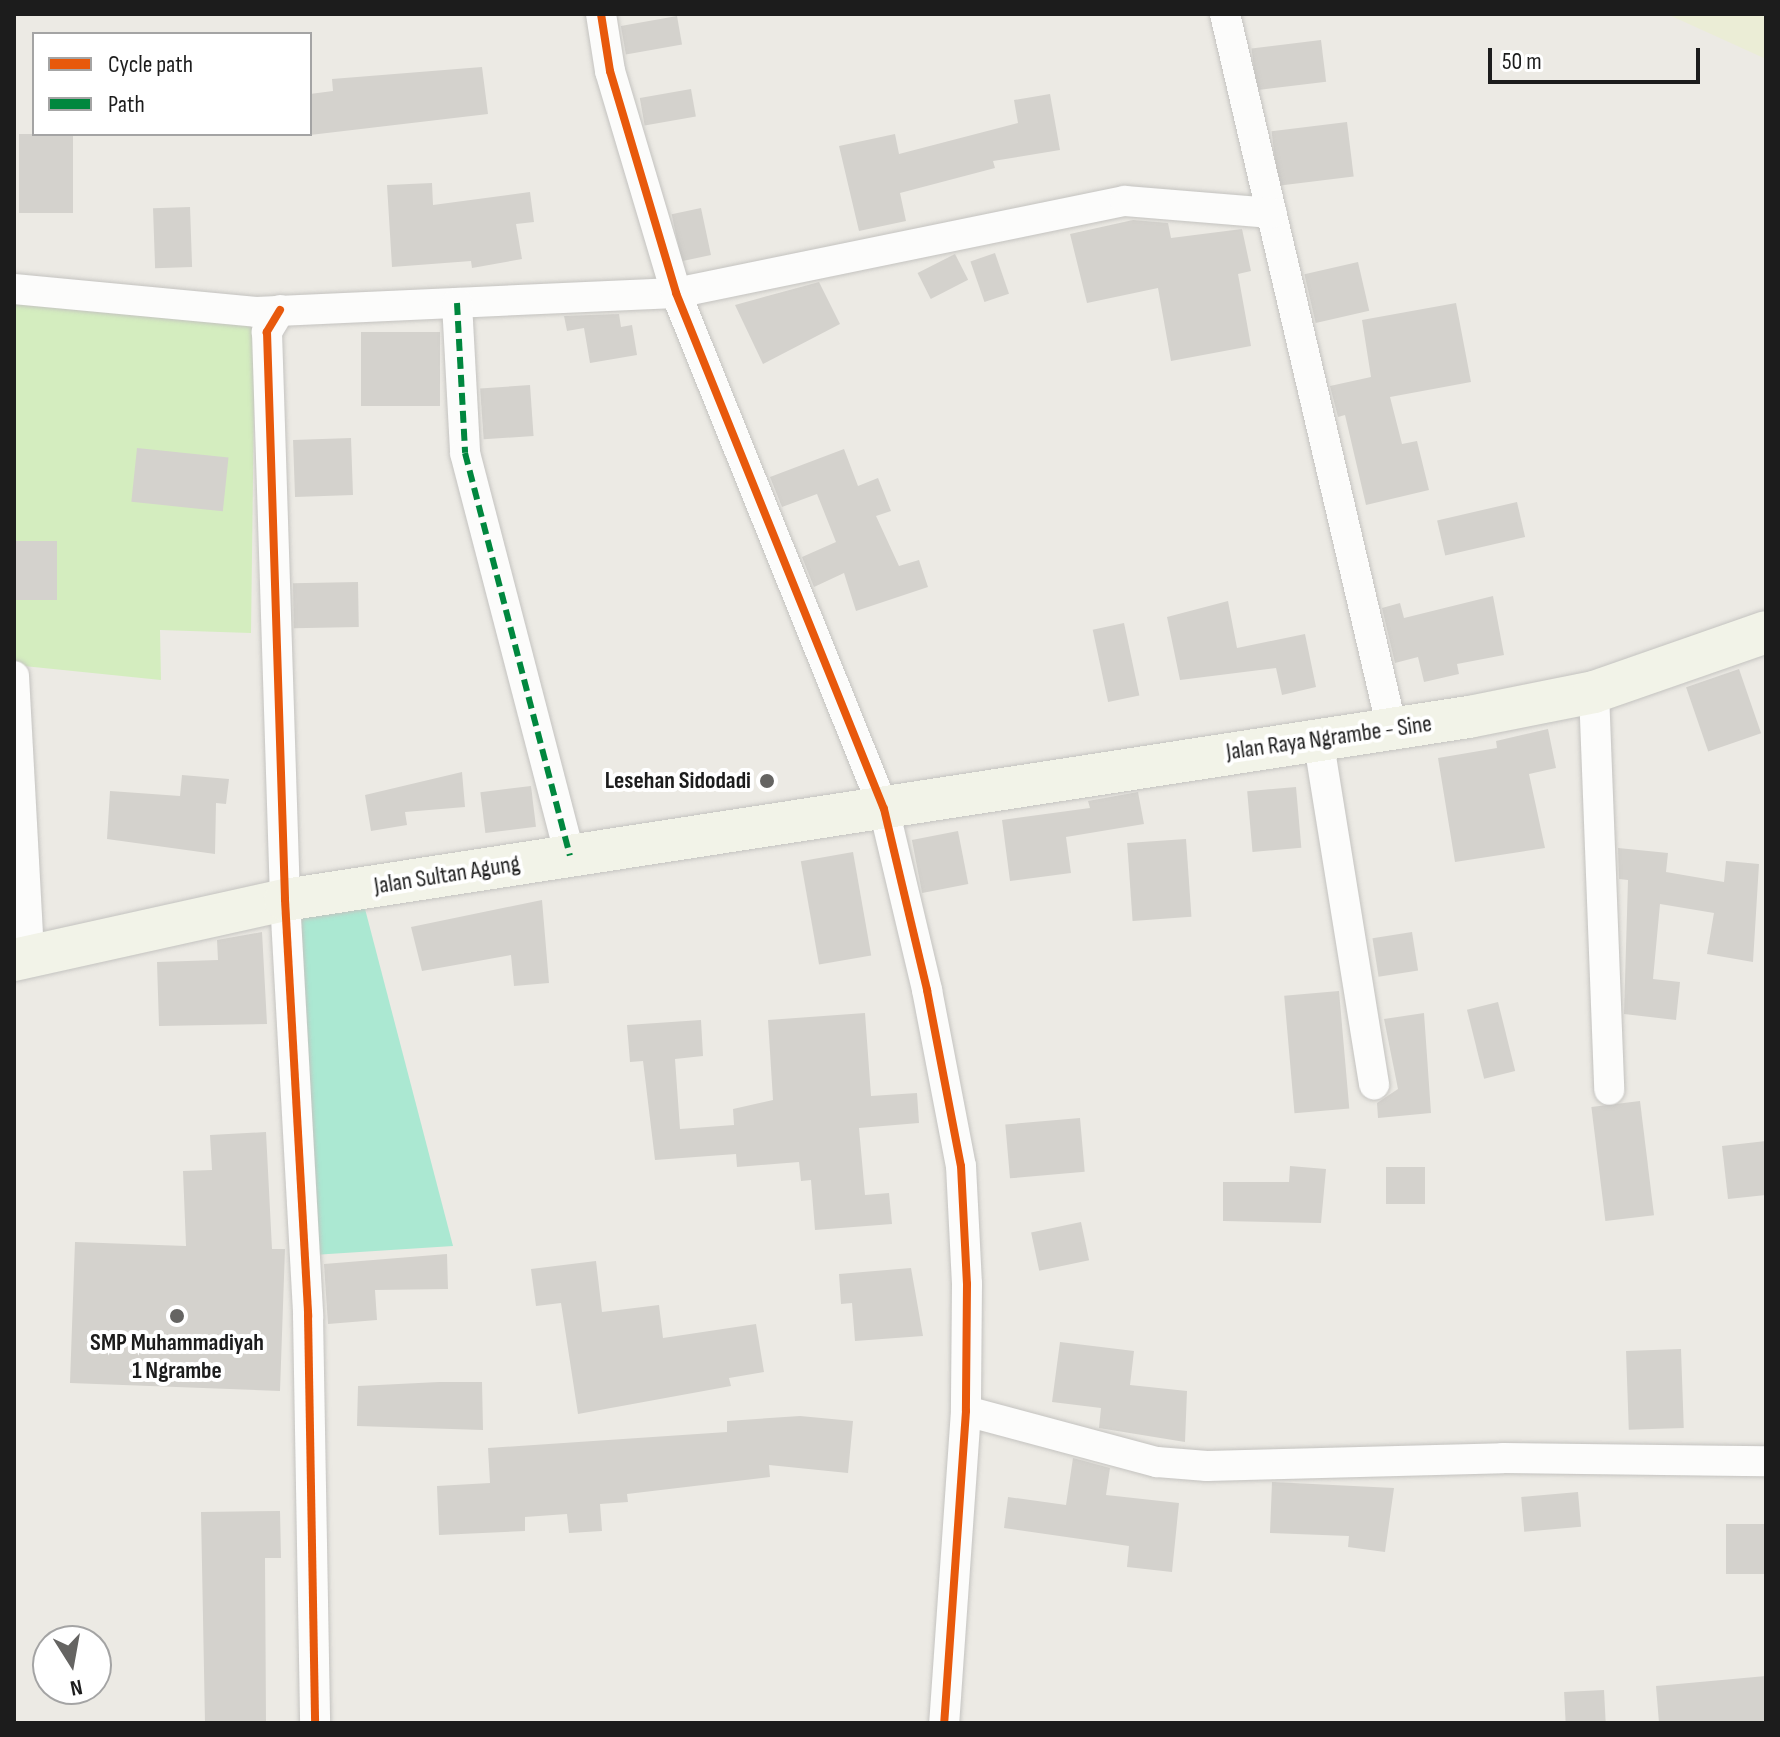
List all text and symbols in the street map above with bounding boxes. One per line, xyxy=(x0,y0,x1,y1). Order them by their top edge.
legend xyxy=(32,32,312,136)
scale bar xyxy=(1492,32,1704,82)
text: 50 m xyxy=(1502,47,1542,76)
text: Cycle path xyxy=(108,50,193,79)
text: Path xyxy=(108,90,145,119)
street label: Jalan Raya Ngrambe - Sine xyxy=(1224,709,1434,767)
place label: Lesehan Sidodadi xyxy=(605,767,751,795)
marker: Lesehan Sidodadi xyxy=(758,772,776,790)
street label: Jalan Sultan Agung xyxy=(372,849,522,901)
marker: SMP Muhammadiyah 1 Ngrambe xyxy=(168,1307,186,1325)
place label: SMP Muhammadiyah 1 Ngrambe xyxy=(90,1329,264,1385)
north arrow xyxy=(32,1625,112,1705)
text: N xyxy=(68,1673,85,1701)

